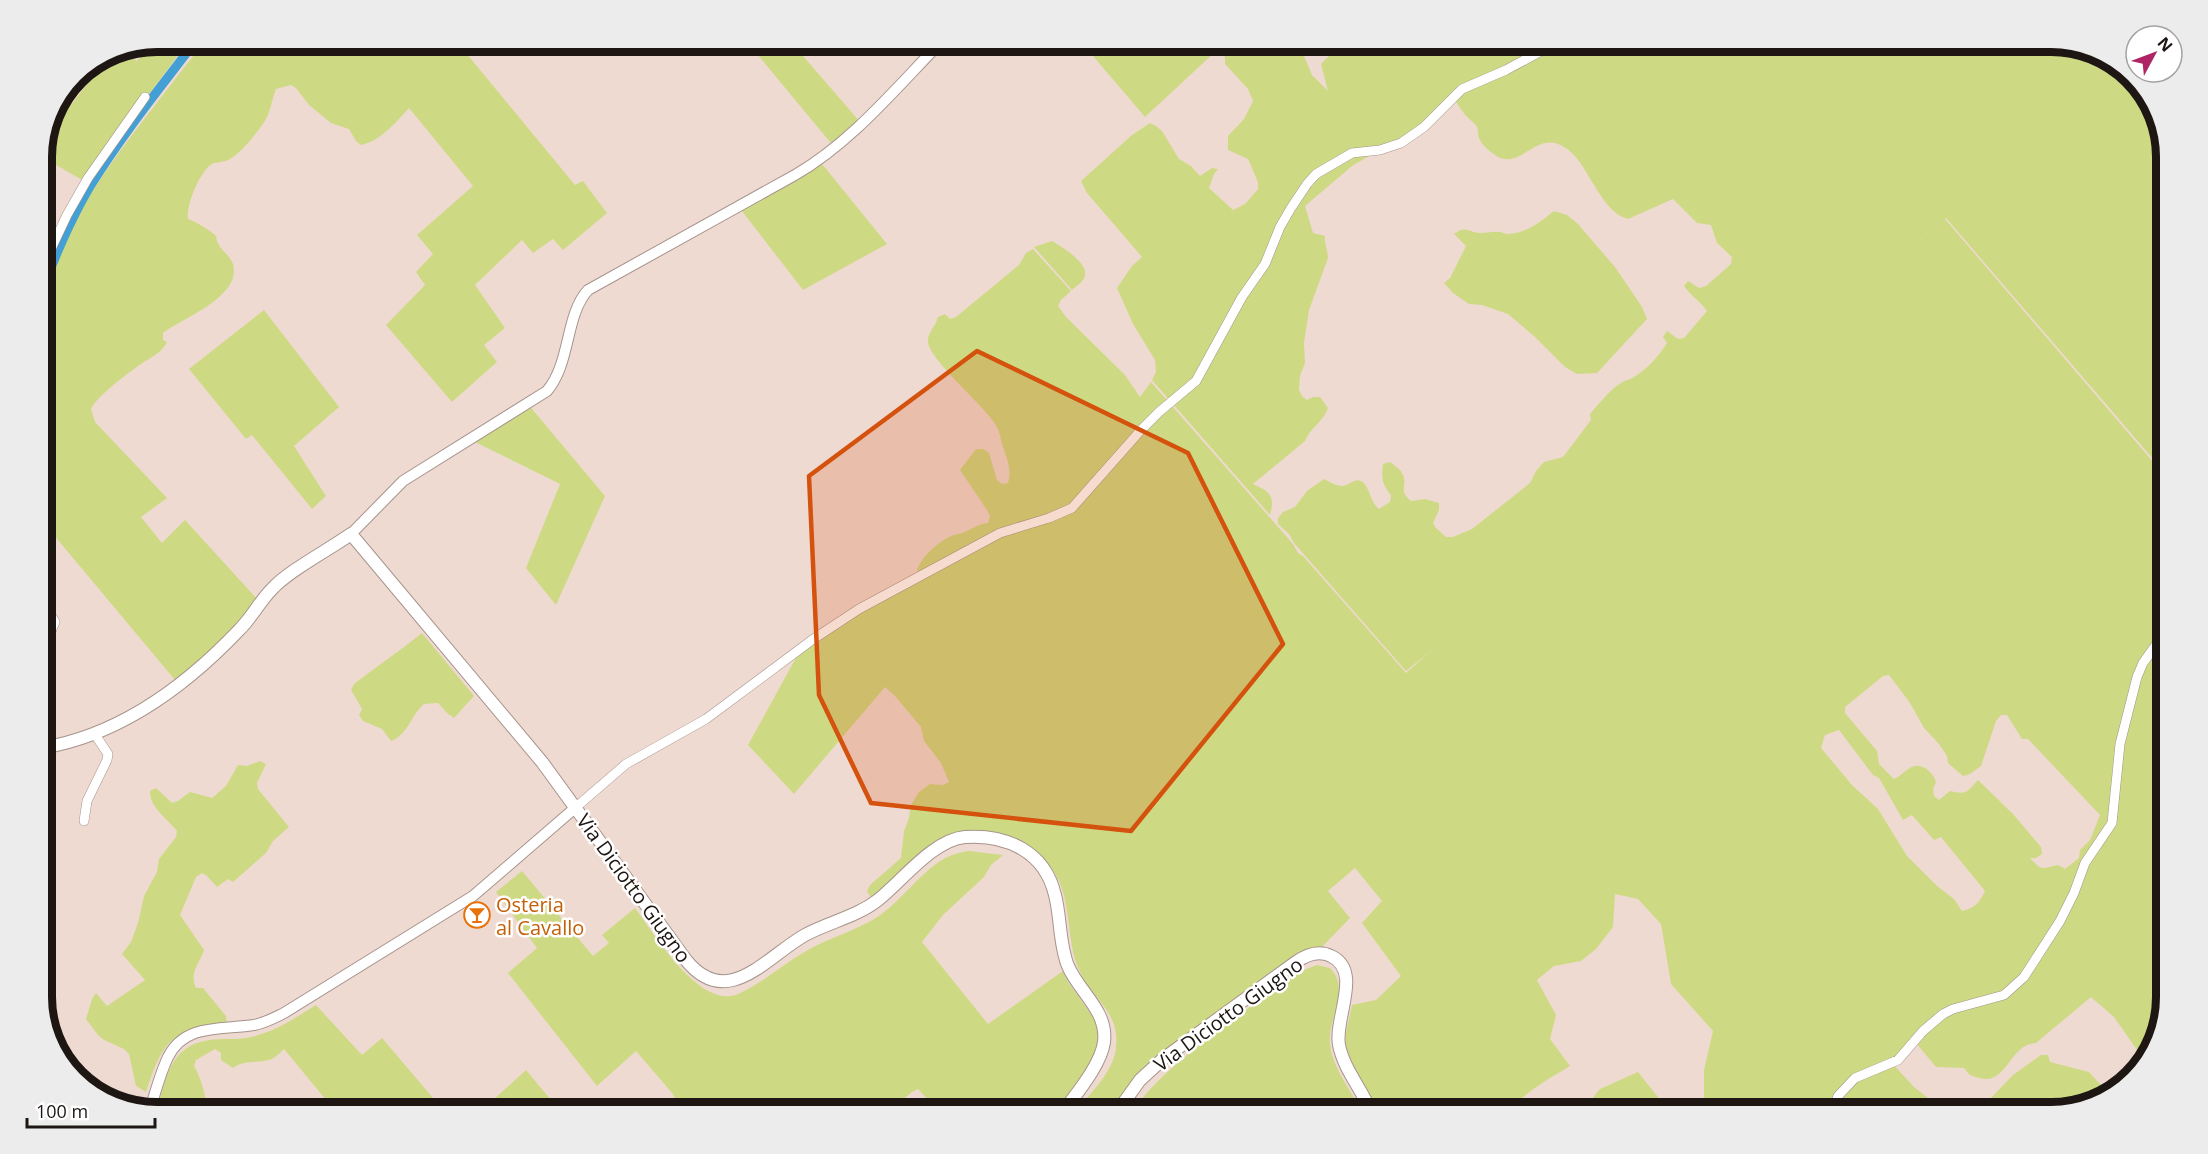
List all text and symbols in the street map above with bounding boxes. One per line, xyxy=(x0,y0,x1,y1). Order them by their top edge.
north arrow xyxy=(2124,24,2184,84)
text: N xyxy=(2153,32,2178,56)
street label: Via Diciotto Giugno xyxy=(571,808,697,968)
place label: Osteria al Cavallo xyxy=(496,891,584,941)
bar icon: Osteria al Cavallo xyxy=(462,900,492,930)
street label: Via Diciotto Giugno xyxy=(1148,951,1308,1077)
scale bar xyxy=(27,1091,154,1129)
text: 100 m xyxy=(36,1099,88,1123)

